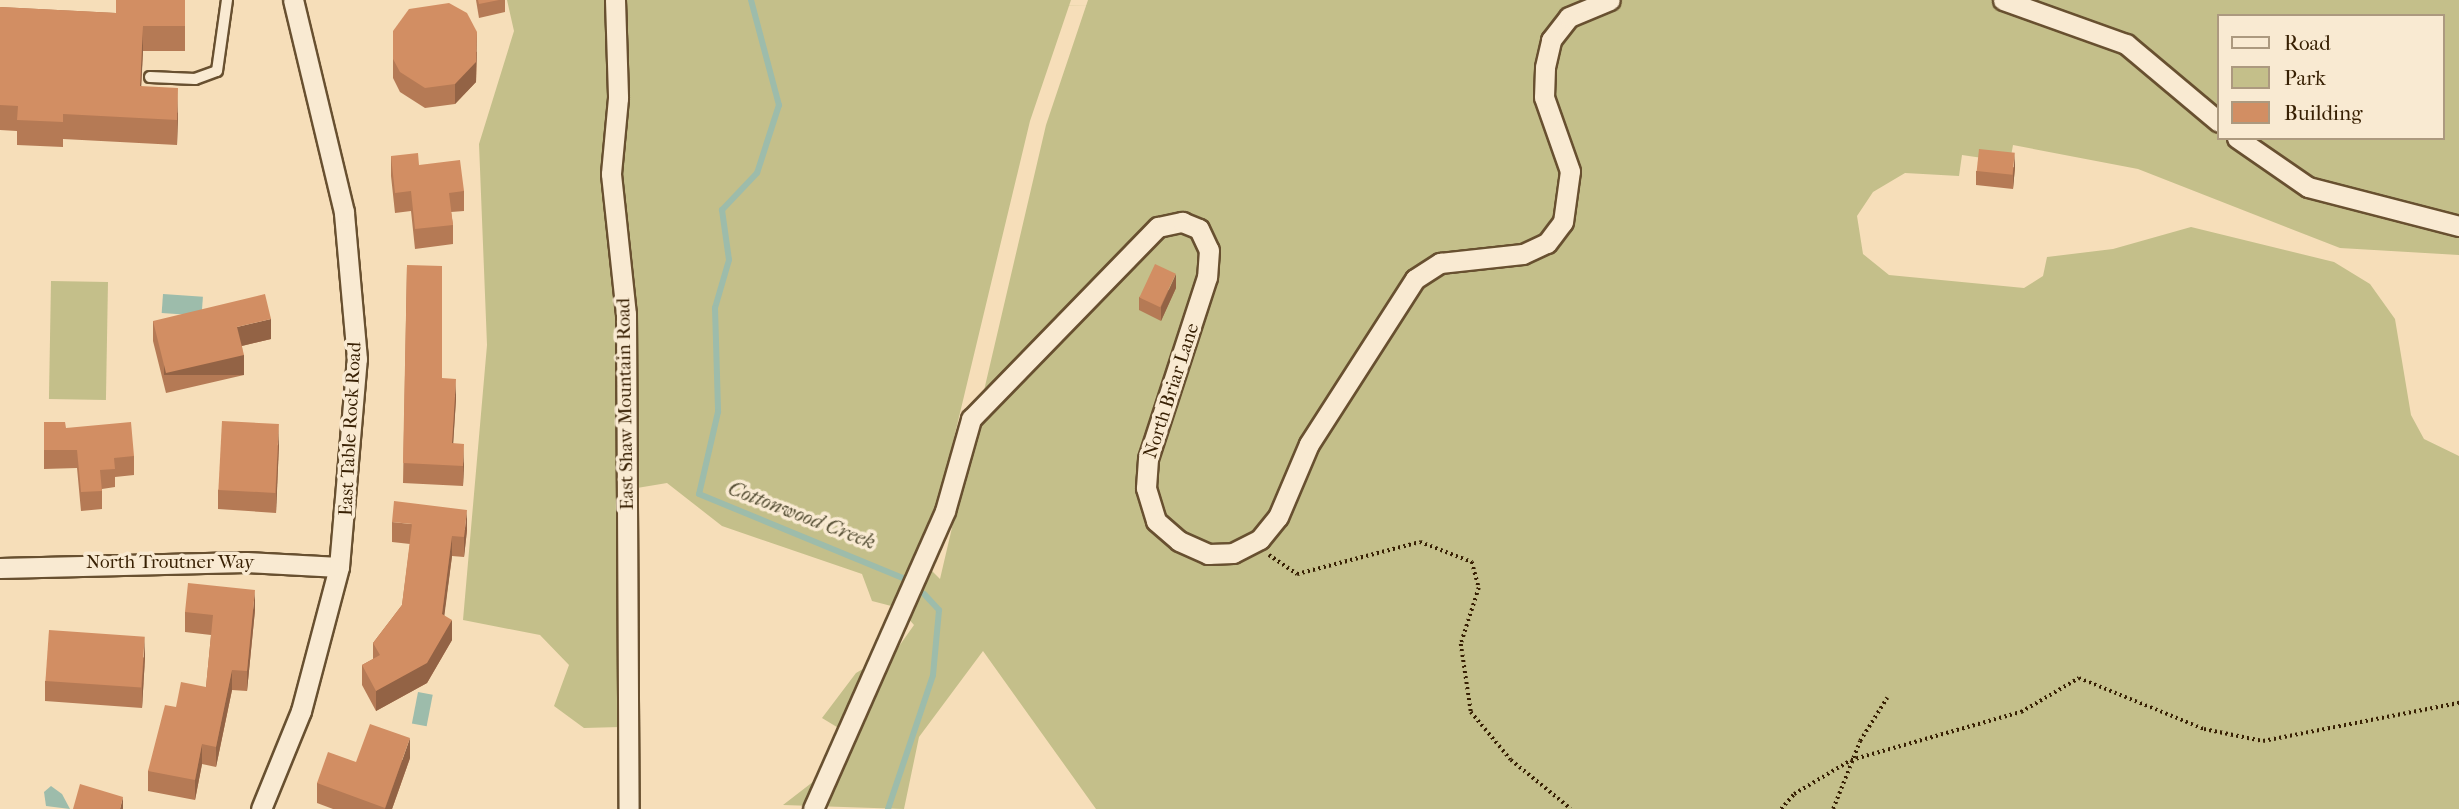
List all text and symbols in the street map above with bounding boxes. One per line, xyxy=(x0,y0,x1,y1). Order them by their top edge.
legend xyxy=(2218,14,2445,140)
text: Road xyxy=(2284,31,2331,55)
text: Park xyxy=(2284,66,2326,90)
text: Building xyxy=(2284,101,2362,125)
street label: East Shaw Mountain Road xyxy=(613,298,639,510)
street label: North Briar Lane xyxy=(1139,320,1205,462)
street label: East Table Rock Road xyxy=(335,341,367,517)
water label: Cottonwood Creek xyxy=(725,475,879,555)
street label: North Troutner Way xyxy=(86,552,254,574)

